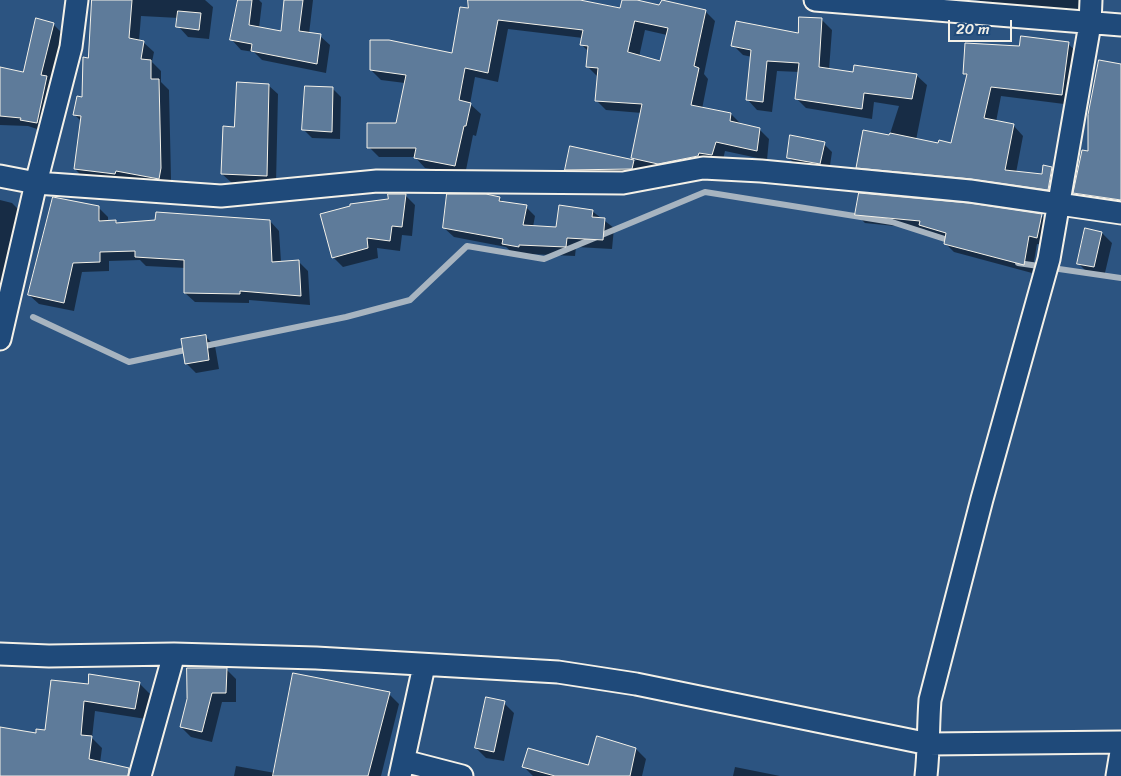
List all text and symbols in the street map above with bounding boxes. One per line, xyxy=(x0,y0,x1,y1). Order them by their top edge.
scale bar xyxy=(951,10,1015,42)
text: 20 m xyxy=(956,16,990,42)

